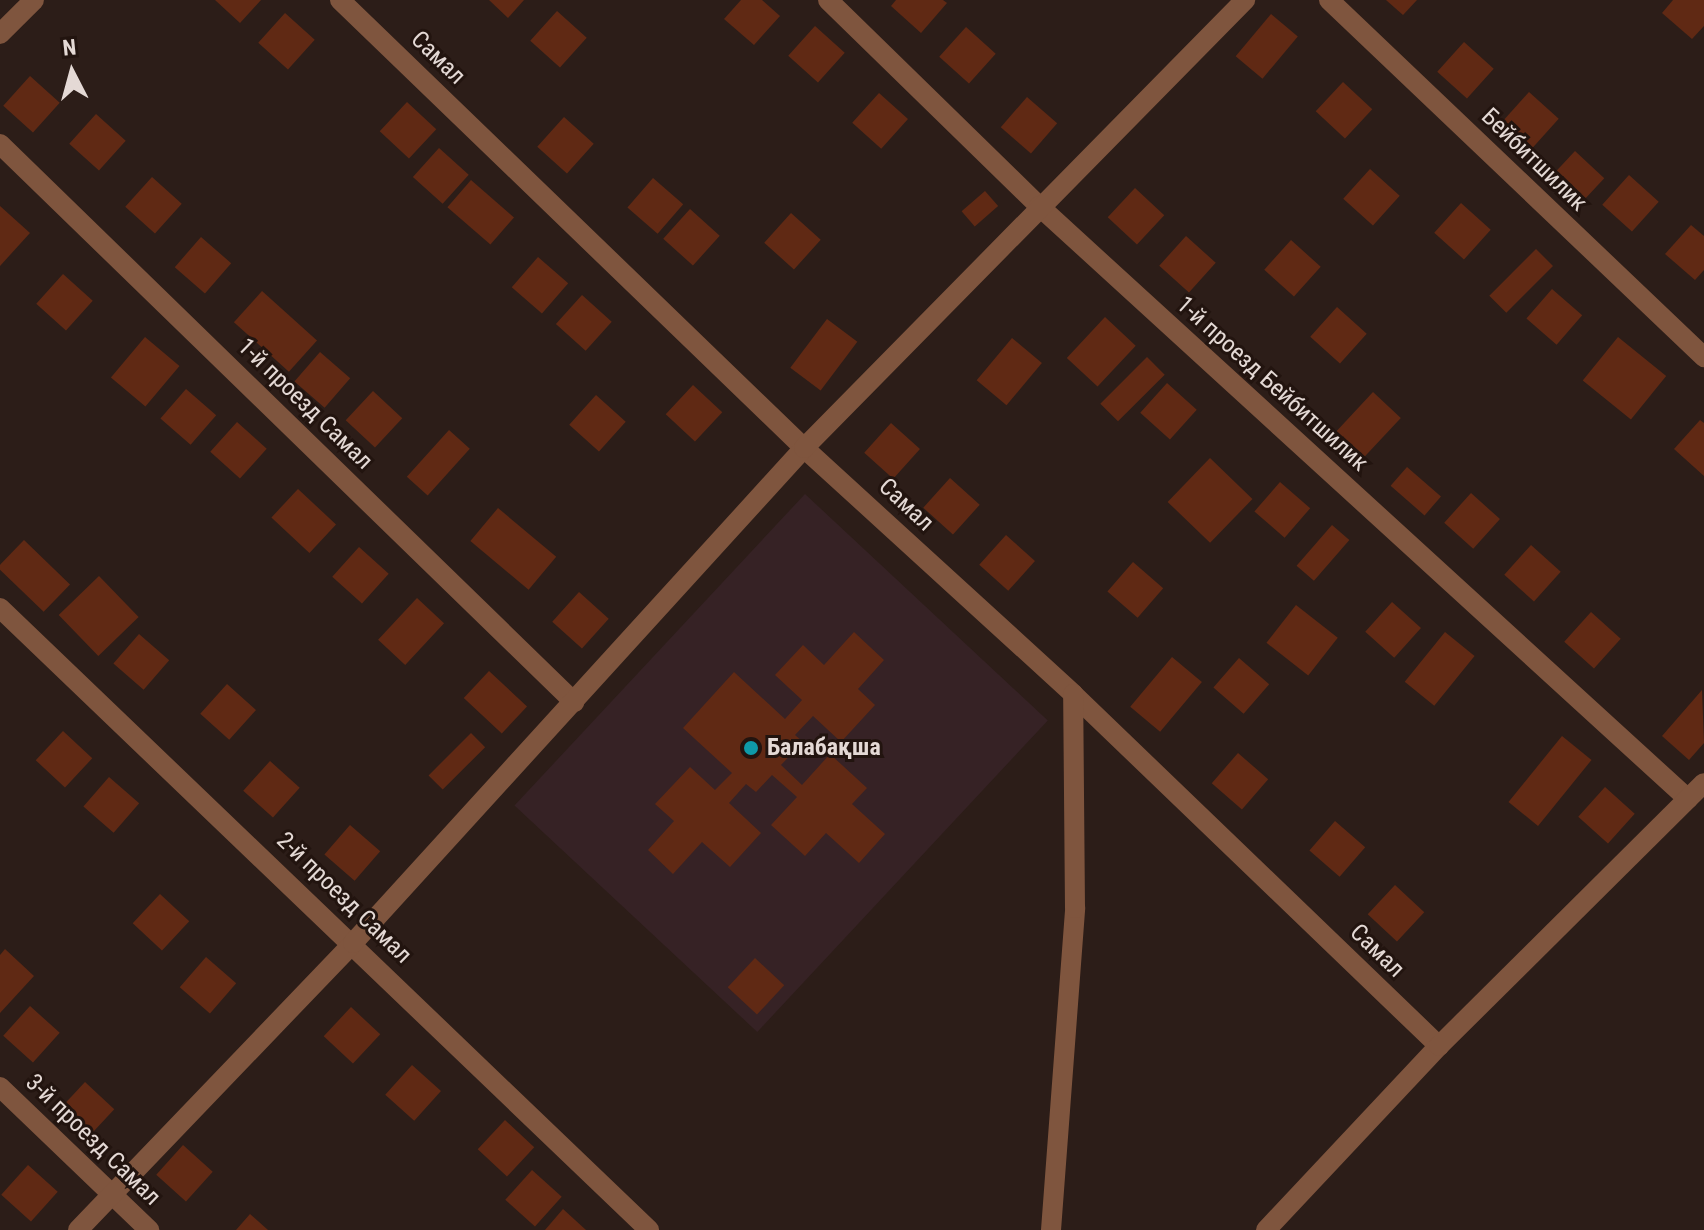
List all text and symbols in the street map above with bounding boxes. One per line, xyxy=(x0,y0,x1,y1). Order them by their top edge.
street label: Самал xyxy=(405,25,471,91)
north arrow xyxy=(32,32,112,112)
text: N xyxy=(61,34,77,61)
street label: Бейбитшилик xyxy=(1475,103,1593,217)
street label: 1-й проезд Бейбитшилик xyxy=(1170,290,1374,478)
street label: 1-й проезд Самал xyxy=(232,332,378,476)
street label: Самал xyxy=(873,473,939,537)
place label: Балабақша xyxy=(767,734,881,762)
marker: Балабақша xyxy=(742,739,760,757)
street label: 2-й проезд Самал xyxy=(271,826,417,970)
street label: Самал xyxy=(1344,918,1410,984)
street label: 3-й проезд Самал xyxy=(20,1068,166,1212)

